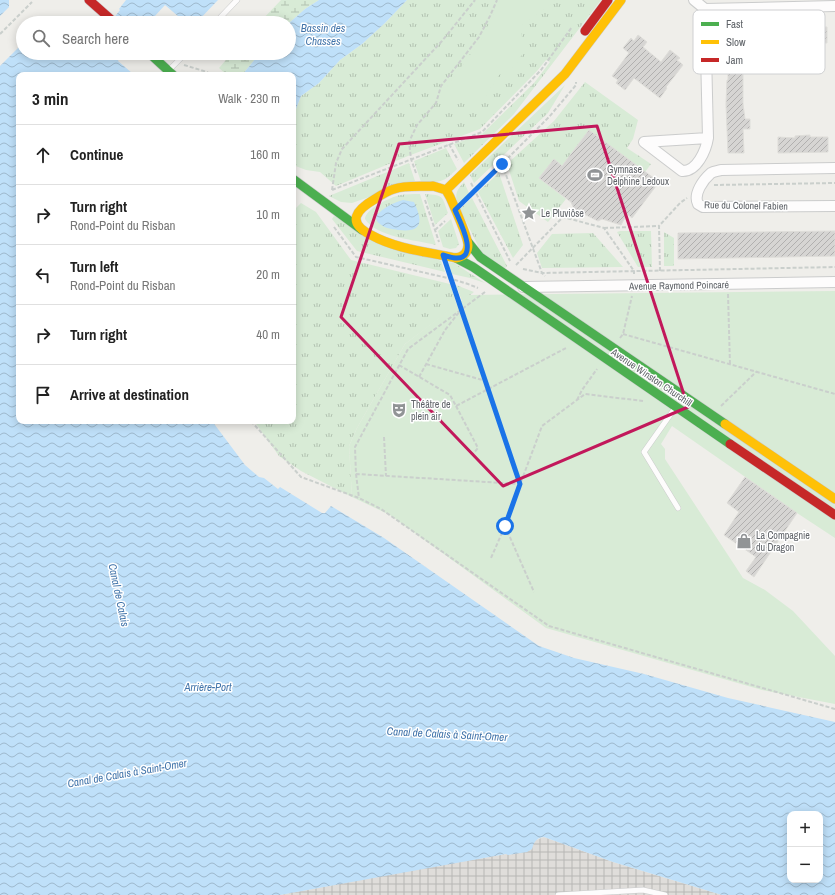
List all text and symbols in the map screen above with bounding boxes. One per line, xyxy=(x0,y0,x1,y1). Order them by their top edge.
legend xyxy=(693,10,825,74)
search box xyxy=(16,16,296,60)
text: Fast xyxy=(726,17,744,31)
water label: Bassin des Chasses xyxy=(301,21,346,48)
icon: search xyxy=(30,27,52,49)
text: Search here xyxy=(62,28,129,49)
text: Slow xyxy=(726,35,746,49)
text: Jam xyxy=(726,53,743,67)
text: 3 min xyxy=(32,87,68,110)
text: Walk · 230 m xyxy=(218,90,280,107)
icon: ahead xyxy=(32,144,54,166)
text: Continue xyxy=(70,144,123,165)
text: 160 m xyxy=(250,146,280,163)
route end xyxy=(493,155,511,173)
place label: Gymnase Delphine Ledoux xyxy=(607,163,670,188)
sports icon: Gymnase Delphine Ledoux xyxy=(586,166,604,184)
text: Turn right xyxy=(70,196,127,217)
street label: Rue du Colonel Fabien xyxy=(704,198,788,213)
icon: right xyxy=(32,204,54,226)
place icon: Le Pluviôse xyxy=(520,204,538,222)
text: 10 m xyxy=(256,206,280,223)
place label: Le Pluviôse xyxy=(541,207,584,220)
text: Rond-Point du Risban xyxy=(70,217,175,234)
text: Turn left xyxy=(70,256,118,277)
icon: left xyxy=(32,264,54,286)
text: 20 m xyxy=(256,266,280,283)
text: Rond-Point du Risban xyxy=(70,277,175,294)
street label: Avenue Raymond Poincaré xyxy=(628,278,730,293)
icon: right xyxy=(32,324,54,346)
text: Turn right xyxy=(70,324,127,345)
text: 40 m xyxy=(256,326,280,343)
street label: Avenue Winston Churchill xyxy=(608,345,695,409)
icon: arrive xyxy=(32,384,54,406)
text: Arrive at destination xyxy=(70,384,189,405)
place label: Théâtre de plein air xyxy=(411,398,451,423)
theatre icon: Théâtre de plein air xyxy=(390,401,408,419)
route start xyxy=(496,517,514,535)
place label: La Compagnie du Dragon xyxy=(756,529,810,554)
shop icon: La Compagnie du Dragon xyxy=(735,532,753,550)
water label: Canal de Calais xyxy=(105,562,133,628)
water label: Arrière-Port xyxy=(183,680,232,694)
water label: Canal de Calais à Saint-Omer xyxy=(386,724,509,744)
water label: Canal de Calais à Saint-Omer xyxy=(66,755,189,790)
map controls xyxy=(787,811,823,883)
button: + xyxy=(787,811,823,847)
button: − xyxy=(787,847,823,883)

